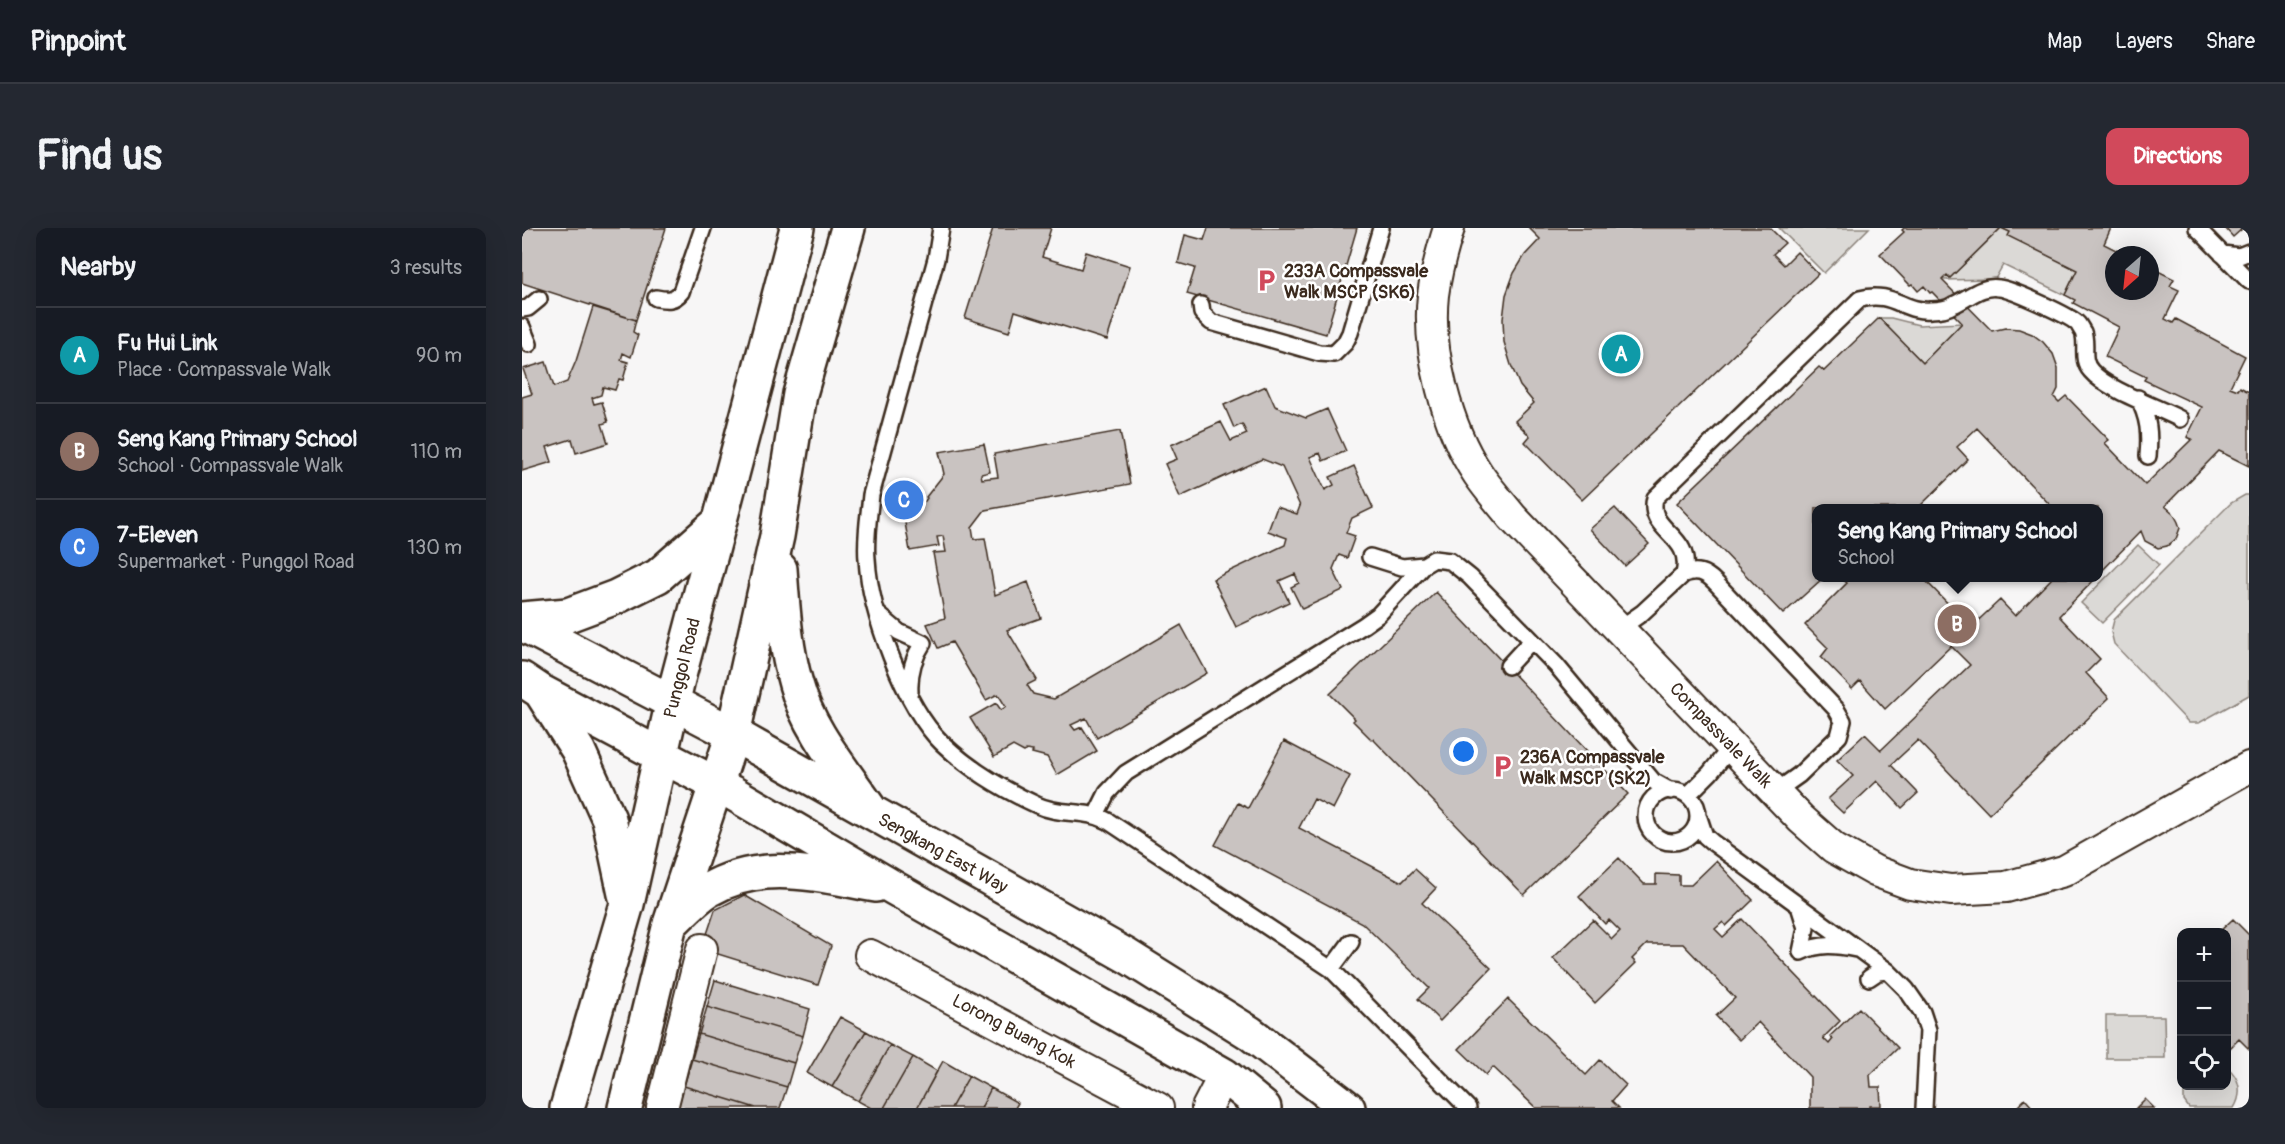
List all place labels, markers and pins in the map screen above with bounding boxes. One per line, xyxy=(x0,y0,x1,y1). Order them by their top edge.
place label: 233A Compassvale Walk MSCP (SK6) xyxy=(1284,260,1429,304)
parking icon: 233A Compassvale Walk MSCP (SK6) xyxy=(1253,268,1279,294)
pin: A xyxy=(1602,332,1640,376)
pin: C xyxy=(884,478,923,522)
pin: B xyxy=(1938,602,1976,646)
place label: 236A Compassvale Walk MSCP (SK2) xyxy=(1520,746,1666,790)
parking icon: 236A Compassvale Walk MSCP (SK2) xyxy=(1489,754,1515,780)

